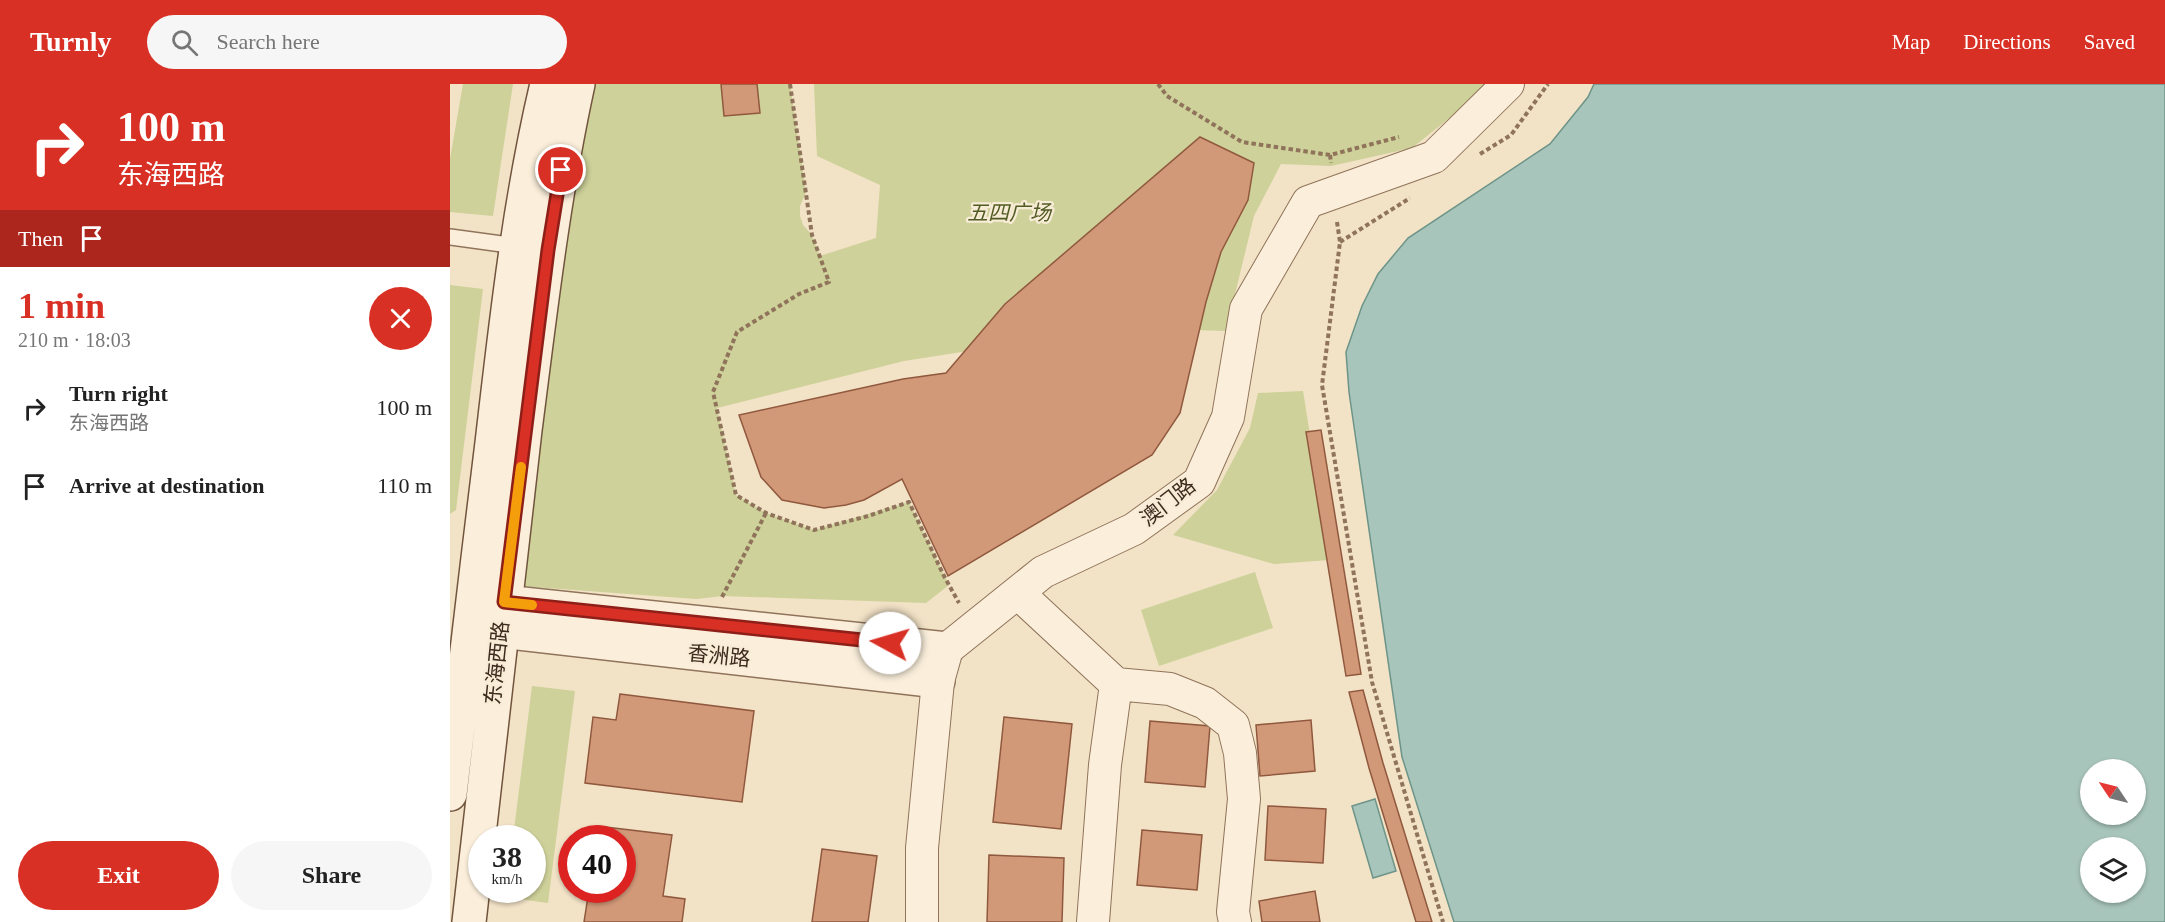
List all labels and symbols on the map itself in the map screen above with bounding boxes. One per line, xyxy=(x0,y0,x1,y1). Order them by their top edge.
pin xyxy=(535,144,586,195)
park label: 五四广场 xyxy=(967,201,1053,225)
street label: 澳门路 xyxy=(1136,473,1200,531)
position arrow xyxy=(858,611,922,675)
street label: 东海西路 xyxy=(481,620,513,706)
street label: 香洲路 xyxy=(686,641,752,671)
north arrow xyxy=(2080,759,2146,825)
speed limit sign: 40 xyxy=(558,825,636,903)

